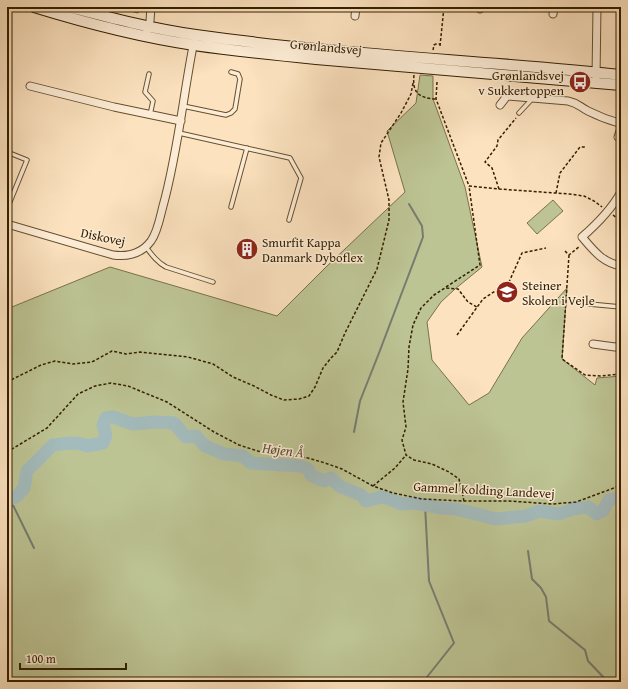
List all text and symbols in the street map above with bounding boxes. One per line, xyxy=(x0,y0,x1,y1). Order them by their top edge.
street label: Grønlandsvej xyxy=(289,34,363,60)
place label: Grønlandsvej v Sukkertoppen xyxy=(478,66,565,100)
bus stop icon: Grønlandsvej v Sukkertoppen xyxy=(567,69,593,95)
street label: Diskovej xyxy=(79,223,127,251)
place label: Smurfit Kappa Danmark Dyboflex xyxy=(262,233,363,267)
building icon: Smurfit Kappa Danmark Dyboflex xyxy=(234,236,260,262)
place label: Steiner Skolen i Vejle xyxy=(522,276,595,310)
school or university icon: Steiner Skolen i Vejle xyxy=(494,279,520,305)
water label: Højen Å xyxy=(260,437,305,462)
street label: Gammel Kolding Landevej xyxy=(413,477,555,503)
scale bar xyxy=(20,645,126,671)
text: 100 m xyxy=(26,650,56,667)

